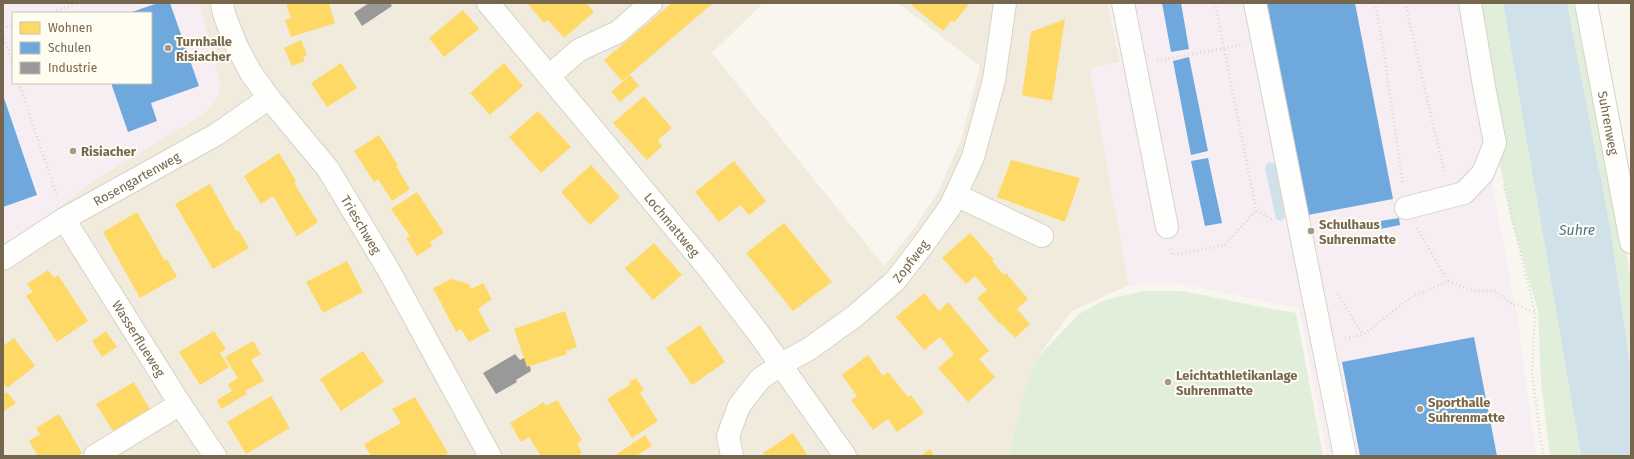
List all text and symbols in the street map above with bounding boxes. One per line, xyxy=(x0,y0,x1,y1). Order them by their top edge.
legend xyxy=(12,12,152,84)
text: Wohnen xyxy=(48,21,92,35)
place label: Turnhalle Risiacher xyxy=(176,34,232,64)
text: Schulen xyxy=(48,41,91,55)
marker: Turnhalle Risiacher xyxy=(163,43,173,53)
text: Industrie xyxy=(48,61,97,75)
street label: Suhrenweg xyxy=(1595,90,1621,156)
place label: Risiacher xyxy=(81,144,137,159)
marker: Risiacher xyxy=(68,146,78,156)
street label: Rosengartenweg xyxy=(91,149,183,209)
street label: Lochmattweg xyxy=(641,190,703,260)
street label: Trieschweg xyxy=(338,193,384,257)
place label: Schulhaus Suhrenmatte xyxy=(1319,217,1396,247)
water label: Suhre xyxy=(1558,222,1595,239)
marker: Schulhaus Suhrenmatte xyxy=(1306,226,1316,236)
street label: Zopfweg xyxy=(890,237,932,286)
street label: Wasserflueweg xyxy=(109,298,168,380)
place label: Leichtathletikanlage Suhrenmatte xyxy=(1176,368,1298,398)
marker: Leichtathletikanlage Suhrenmatte xyxy=(1163,377,1173,387)
place label: Sporthalle Suhrenmatte xyxy=(1428,395,1505,425)
marker: Sporthalle Suhrenmatte xyxy=(1415,404,1425,414)

